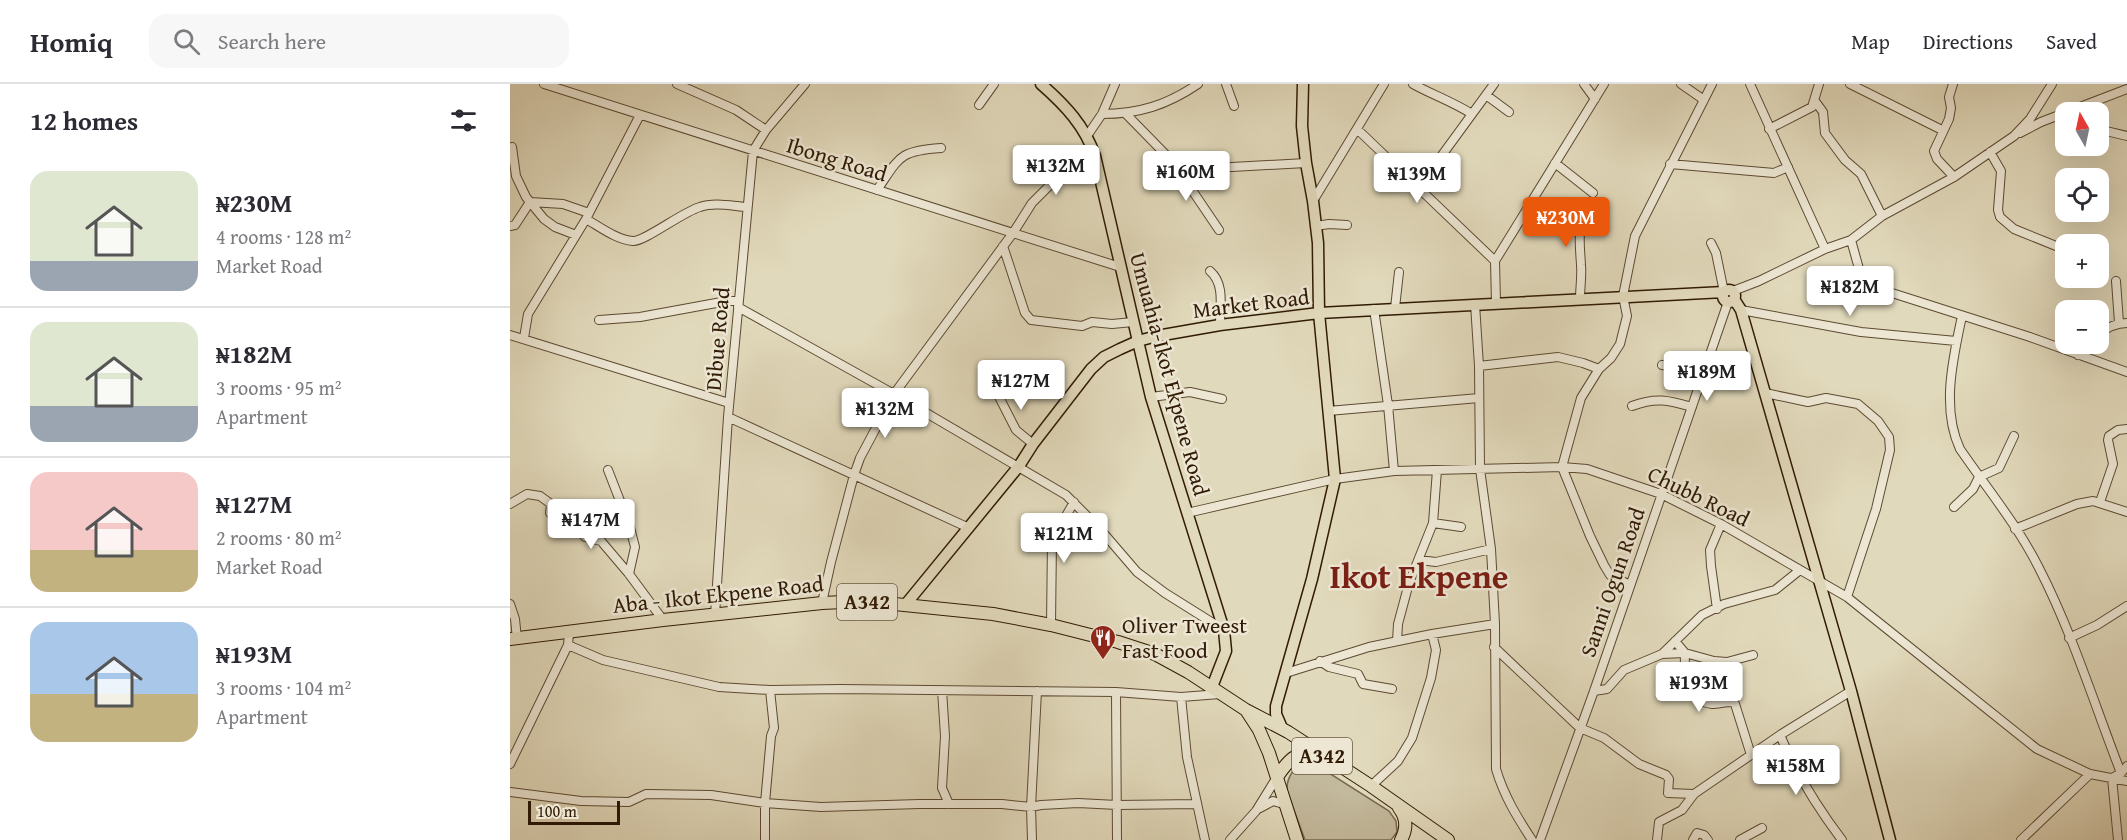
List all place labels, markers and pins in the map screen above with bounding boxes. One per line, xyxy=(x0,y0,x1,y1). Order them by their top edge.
pin: ₦132M xyxy=(1014,145,1098,196)
pin: ₦160M xyxy=(1144,151,1228,202)
pin: ₦139M xyxy=(1375,153,1459,204)
pin: ₦230M xyxy=(1524,197,1608,248)
pin: ₦182M xyxy=(1808,266,1892,317)
pin: ₦189M xyxy=(1665,351,1749,402)
pin: ₦127M xyxy=(979,360,1063,411)
pin: ₦132M xyxy=(843,388,927,439)
pin: ₦147M xyxy=(549,499,633,550)
pin: ₦121M xyxy=(1022,513,1106,564)
place label: Oliver Tweest Fast Food xyxy=(1122,609,1247,666)
restaurant icon: Oliver Tweest Fast Food xyxy=(1088,623,1118,661)
pin: ₦193M xyxy=(1657,662,1741,713)
pin: ₦158M xyxy=(1754,745,1838,796)

